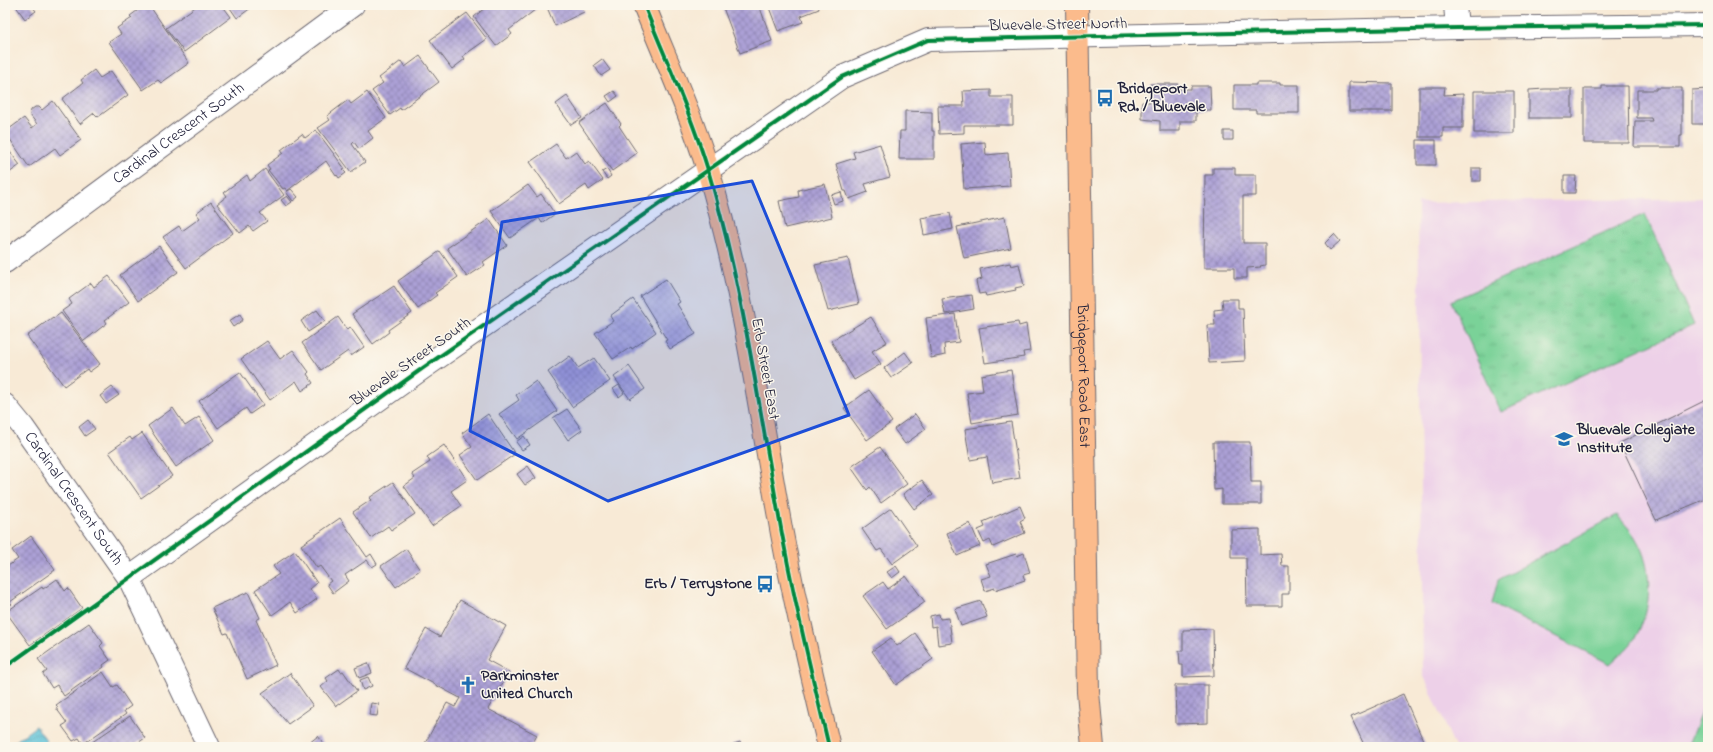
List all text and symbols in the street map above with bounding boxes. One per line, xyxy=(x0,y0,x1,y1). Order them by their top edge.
street label: Bluevale Street North xyxy=(987,12,1128,38)
street label: Cardinal Crescent South xyxy=(108,77,250,191)
place label: Bridgeport Rd. / Bluevale xyxy=(1117,77,1206,119)
bus stop icon: Bridgeport Rd. / Bluevale xyxy=(1095,88,1115,108)
street label: Bridgeport Road East xyxy=(1070,303,1096,449)
street label: Bluevale Street South xyxy=(345,311,476,413)
street label: Erb Street East xyxy=(744,316,786,423)
place label: Bluevale Collegiate Institute xyxy=(1576,418,1696,460)
street label: Cardinal Crescent South xyxy=(18,427,129,571)
school or university icon: Bluevale Collegiate Institute xyxy=(1554,429,1574,449)
place label: Erb / Terrystone xyxy=(644,572,753,597)
bus stop icon: Erb / Terrystone xyxy=(755,574,775,594)
place label: Parkminster United Church xyxy=(481,664,573,706)
church icon: Parkminster United Church xyxy=(458,675,478,695)

